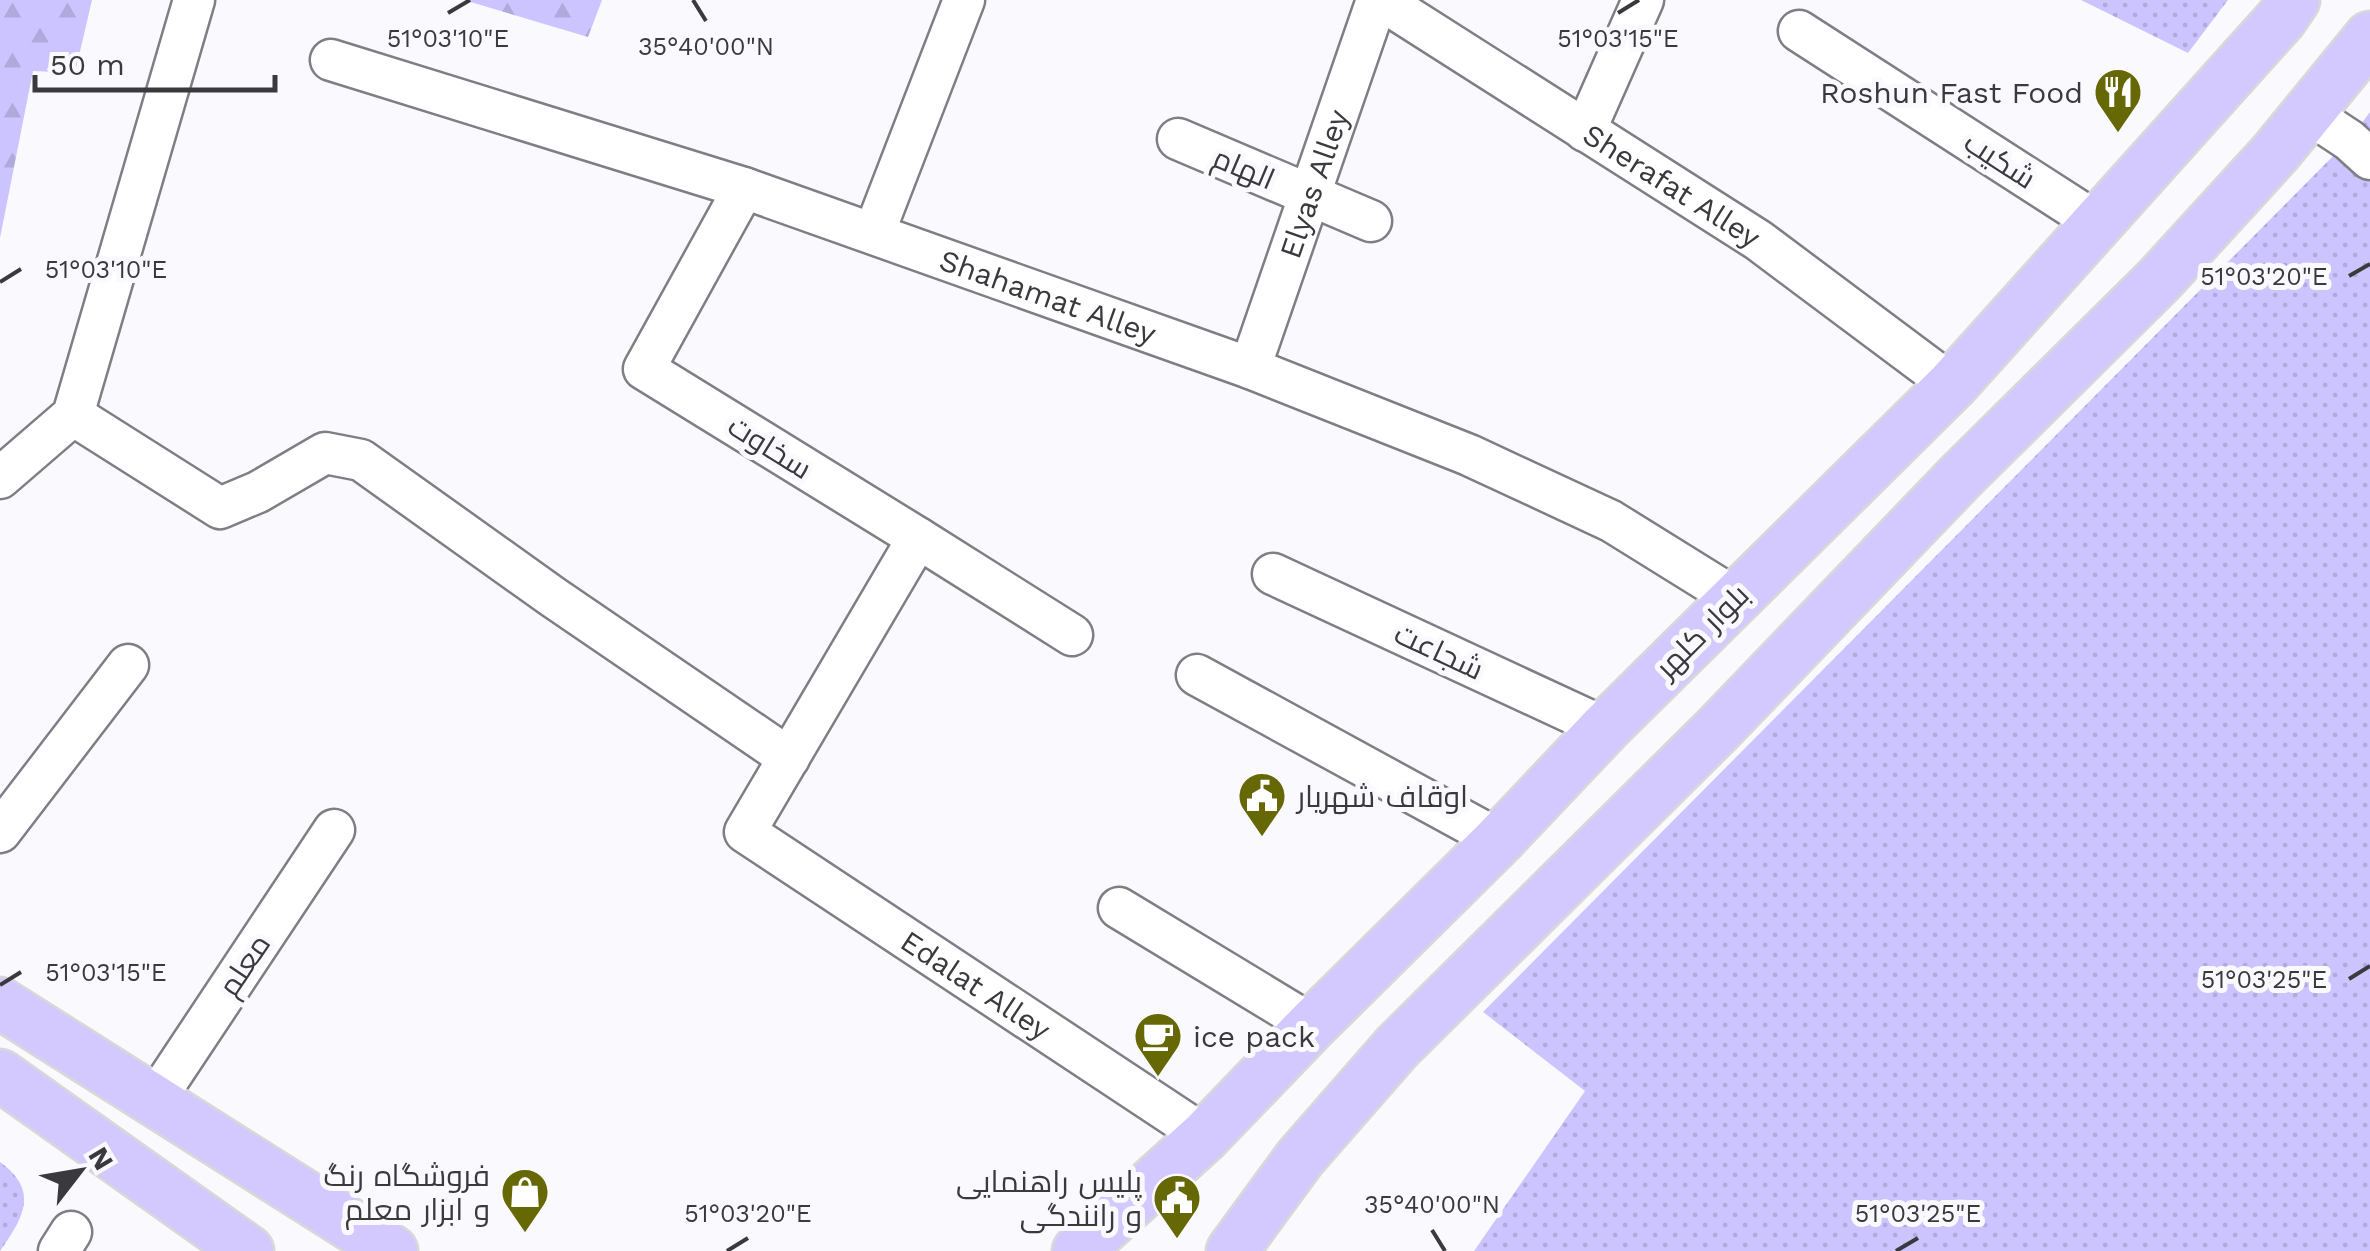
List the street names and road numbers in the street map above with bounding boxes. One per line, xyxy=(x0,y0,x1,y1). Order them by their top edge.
street label: Elyas Alley xyxy=(1272,104,1356,263)
street label: Sherafat Alley xyxy=(1577,116,1767,255)
street label: شکیب xyxy=(1958,124,2042,196)
street label: الهام xyxy=(1207,139,1280,199)
street label: Shahamat Alley xyxy=(935,242,1161,351)
street label: سخاوت xyxy=(722,408,818,486)
street label: بلوار کلهر xyxy=(1647,577,1757,687)
street label: شجاعت xyxy=(1389,615,1489,687)
street label: Edalat Alley xyxy=(895,923,1058,1047)
street label: معلم xyxy=(211,927,280,1004)

